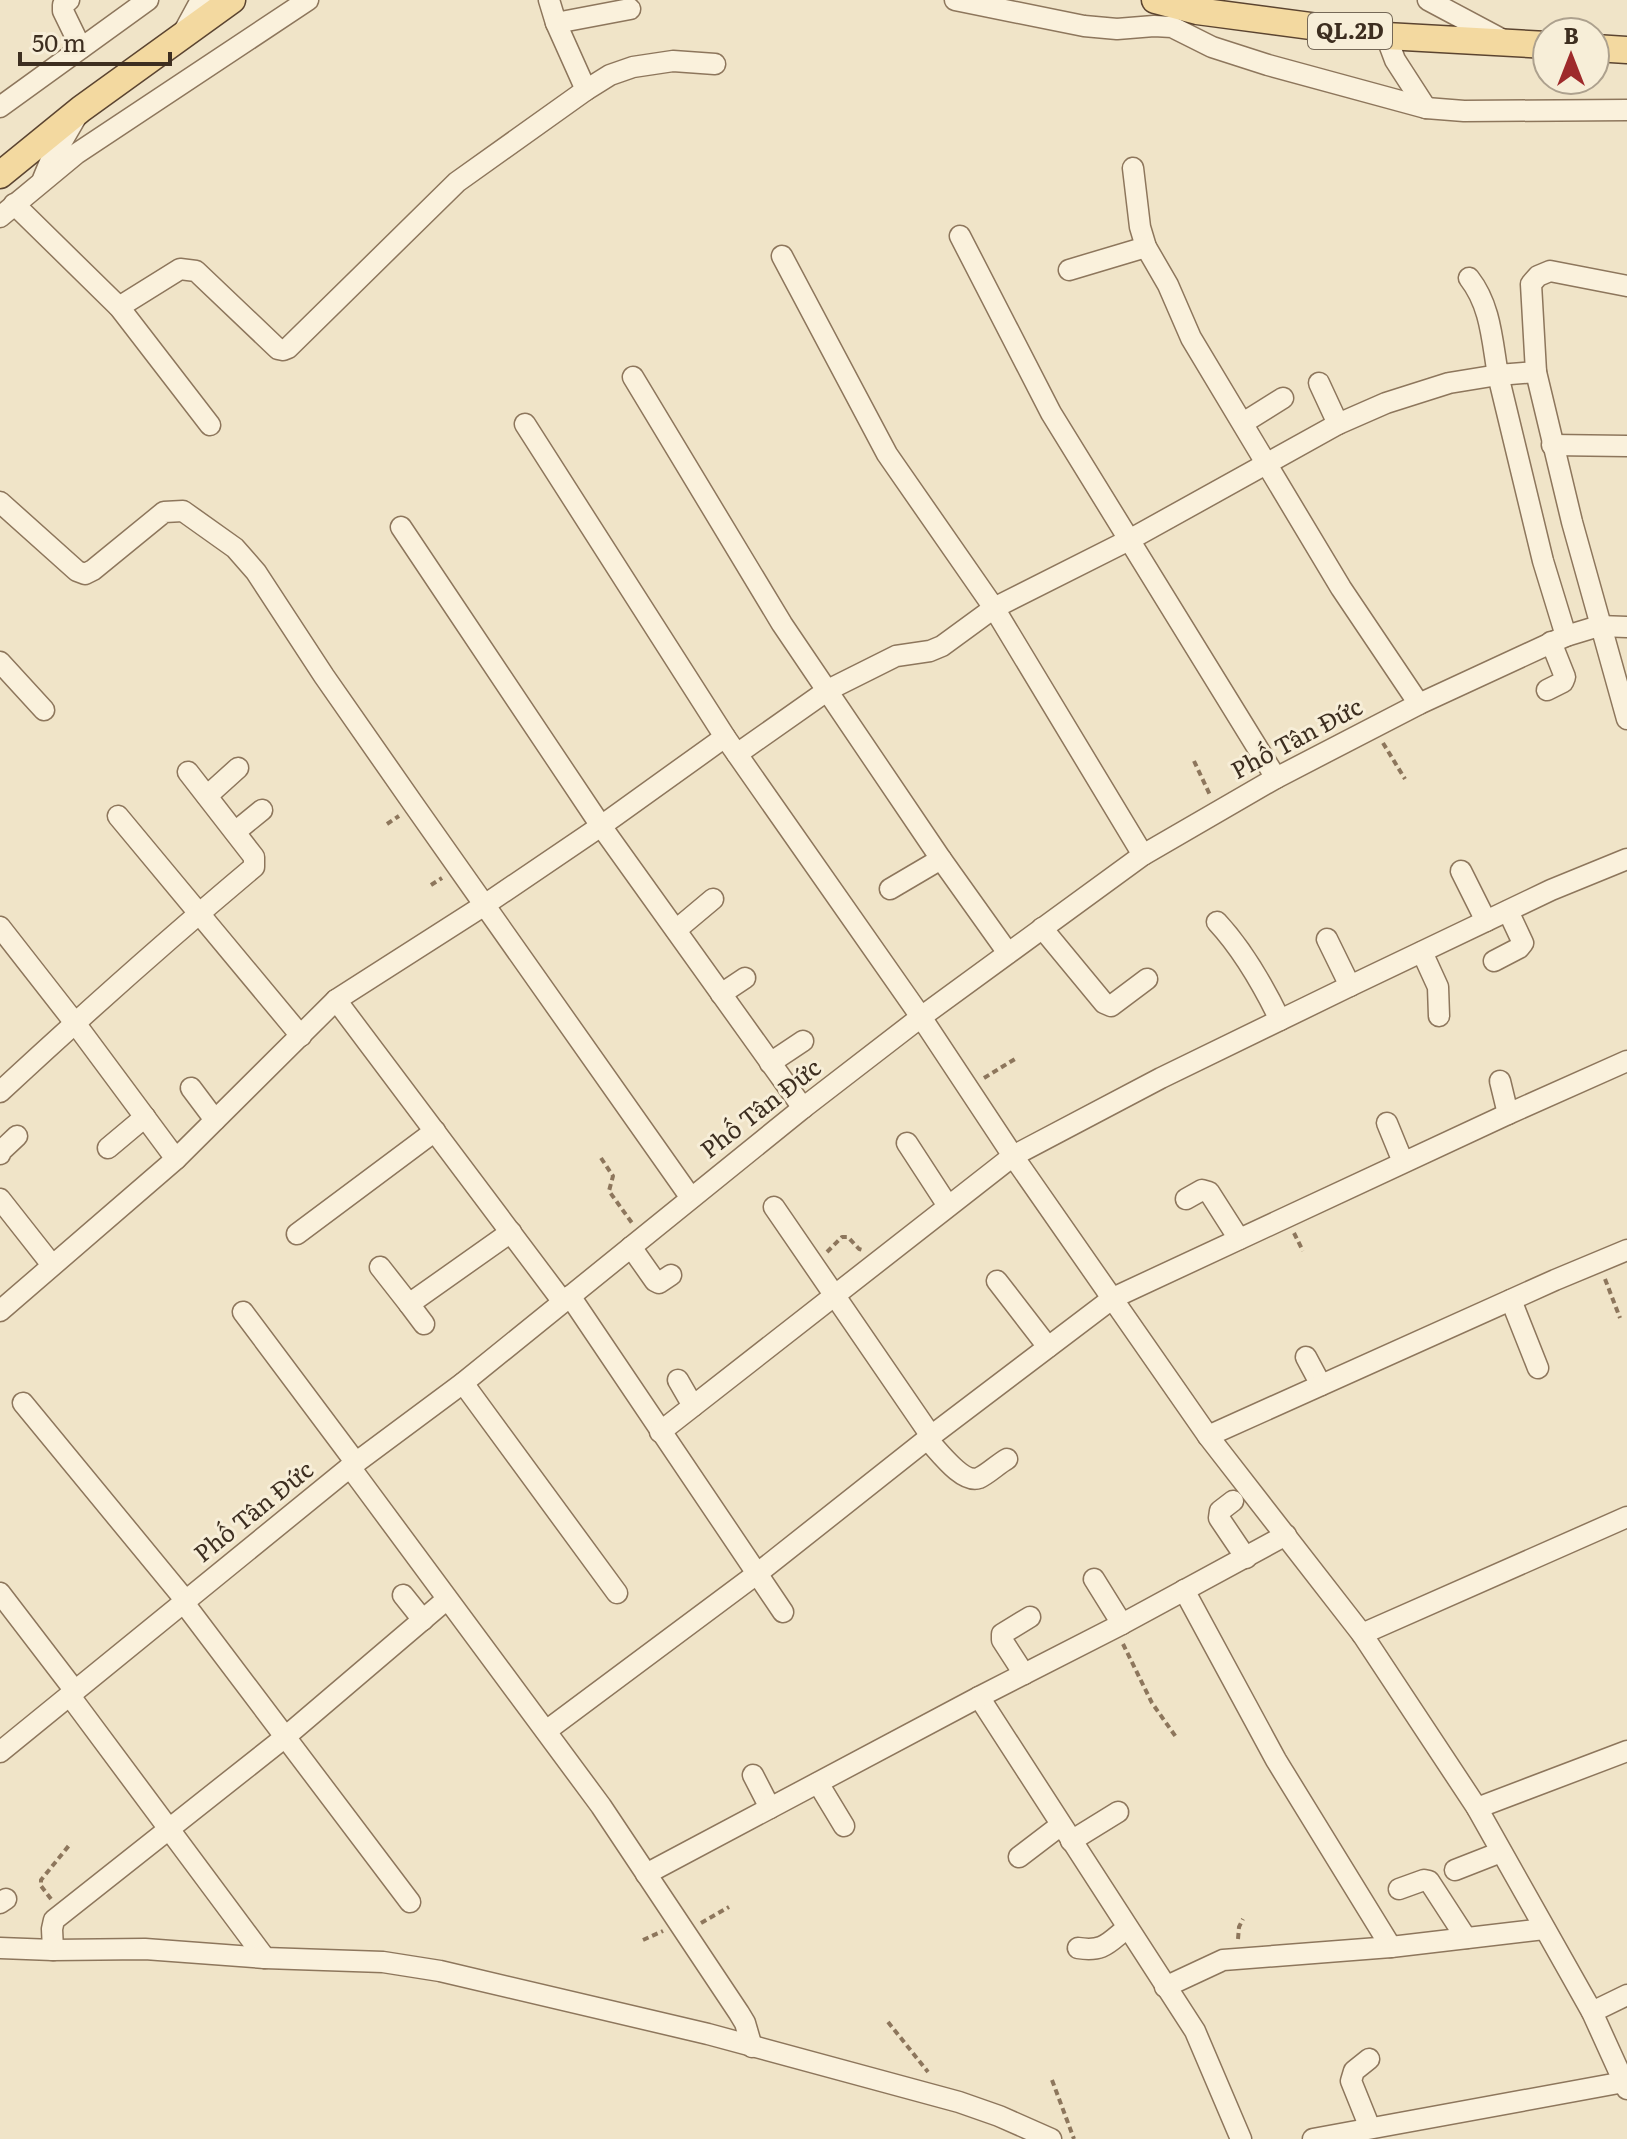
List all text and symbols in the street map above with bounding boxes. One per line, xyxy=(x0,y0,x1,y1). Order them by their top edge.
road number: QL.2D xyxy=(1308,13,1392,49)
scale bar xyxy=(20,16,170,66)
north arrow xyxy=(1531,16,1611,96)
text: B xyxy=(1563,18,1579,51)
text: 50 m xyxy=(32,24,86,59)
street label: Phố Tân Đức xyxy=(1224,687,1368,786)
street label: Phố Tân Đức xyxy=(692,1049,827,1165)
street label: Phố Tân Đức xyxy=(185,1451,320,1569)

